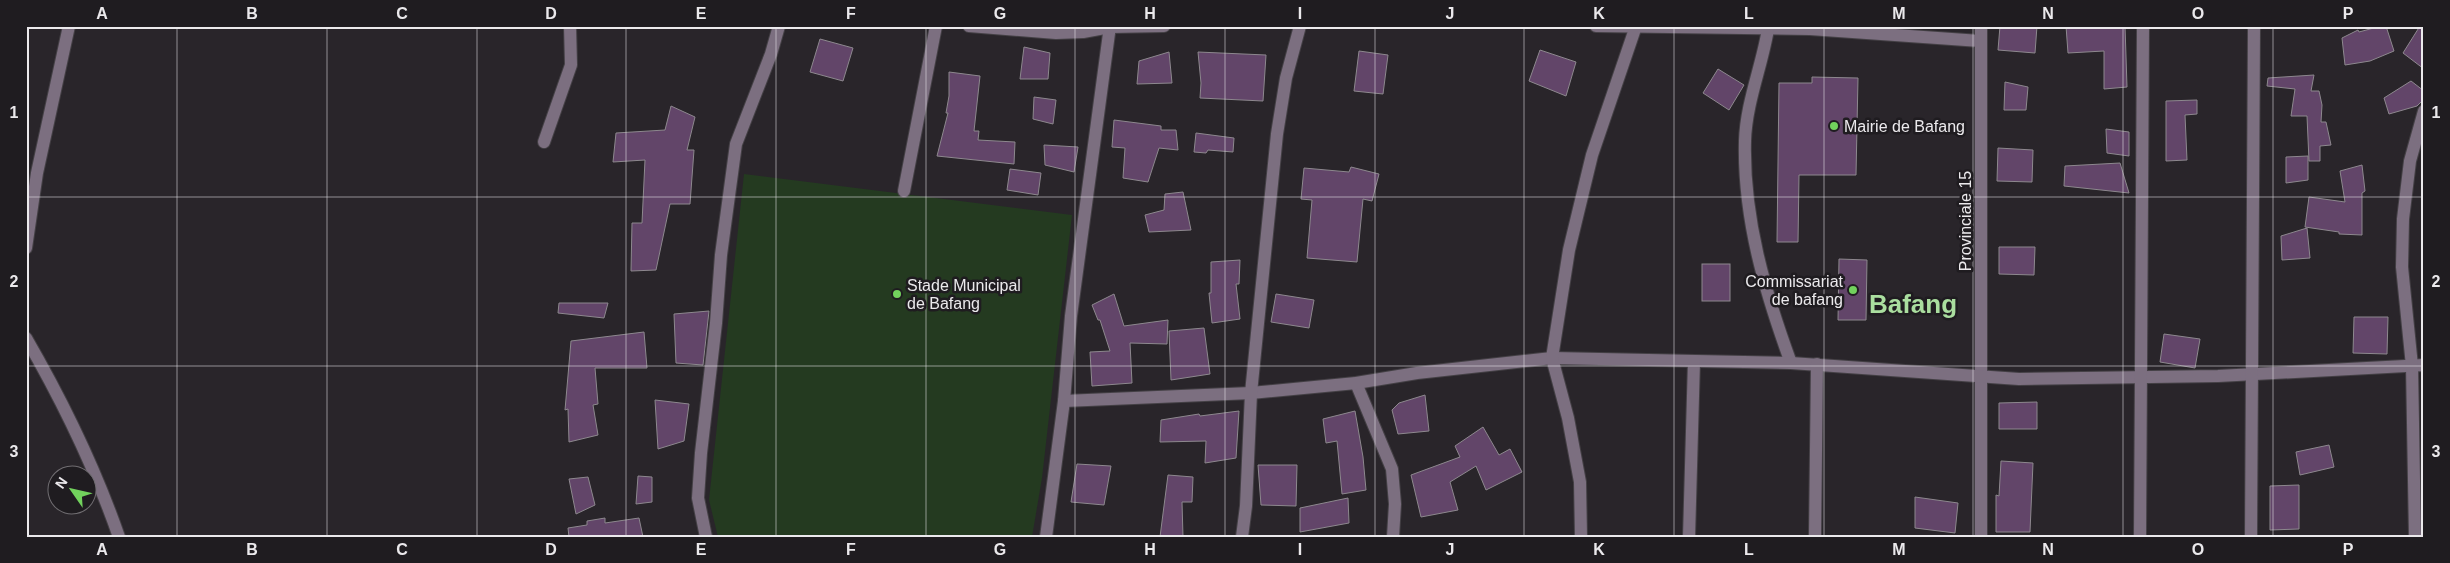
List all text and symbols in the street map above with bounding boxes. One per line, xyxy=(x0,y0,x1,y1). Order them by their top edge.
text: A xyxy=(96,5,108,22)
text: B xyxy=(246,5,258,22)
text: C xyxy=(396,5,408,22)
text: D xyxy=(545,5,557,22)
text: E xyxy=(696,5,707,22)
text: F xyxy=(846,5,856,22)
text: G xyxy=(994,5,1006,22)
text: H xyxy=(1144,5,1156,22)
text: I xyxy=(1298,5,1302,22)
text: J xyxy=(1446,5,1454,22)
text: K xyxy=(1593,5,1605,22)
text: L xyxy=(1744,5,1754,22)
text: M xyxy=(1892,5,1906,22)
text: N xyxy=(2042,5,2054,22)
text: O xyxy=(2192,5,2204,22)
text: P xyxy=(2343,5,2354,22)
text: 1 xyxy=(10,104,19,121)
text: 1 xyxy=(2432,104,2441,121)
place label: Mairie de Bafang xyxy=(1844,118,1965,135)
marker: Mairie de Bafang xyxy=(1828,120,1840,132)
street label: Provinciale 15 xyxy=(1957,171,1974,271)
text: 2 xyxy=(10,273,19,290)
place label: Commissariat de bafang xyxy=(1745,273,1844,308)
text: 2 xyxy=(2432,273,2441,290)
place label: Stade Municipal de Bafang xyxy=(907,277,1021,312)
marker: Commissariat de bafang xyxy=(1847,284,1859,296)
marker: Stade Municipal de Bafang xyxy=(891,288,903,300)
district label: Bafang xyxy=(1869,289,1957,319)
text: 3 xyxy=(10,443,19,460)
text: 3 xyxy=(2432,443,2441,460)
north arrow xyxy=(48,466,98,516)
text: N xyxy=(52,474,71,491)
text: A xyxy=(96,541,108,558)
text: B xyxy=(246,541,258,558)
text: C xyxy=(396,541,408,558)
text: D xyxy=(545,541,557,558)
text: E xyxy=(696,541,707,558)
text: F xyxy=(846,541,856,558)
text: G xyxy=(994,541,1006,558)
text: H xyxy=(1144,541,1156,558)
text: I xyxy=(1298,541,1302,558)
text: J xyxy=(1446,541,1454,558)
text: K xyxy=(1593,541,1605,558)
text: L xyxy=(1744,541,1754,558)
text: M xyxy=(1892,541,1906,558)
text: N xyxy=(2042,541,2054,558)
text: O xyxy=(2192,541,2204,558)
text: P xyxy=(2343,541,2354,558)

